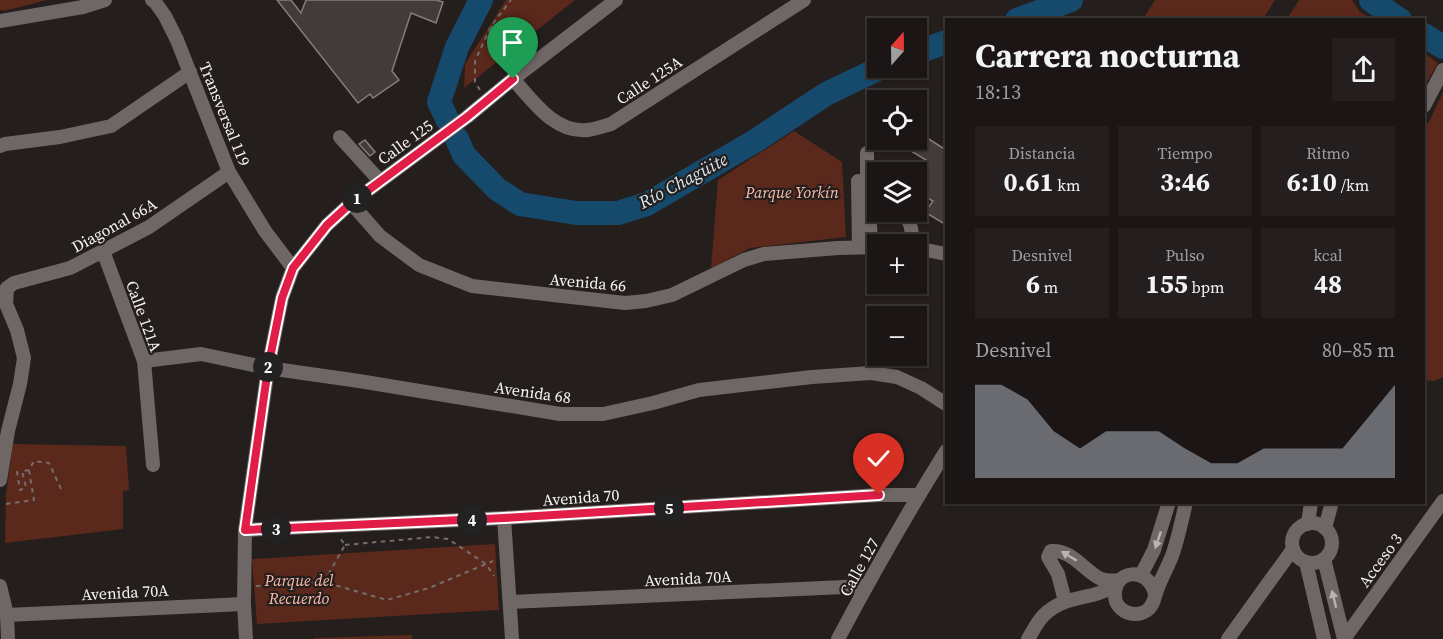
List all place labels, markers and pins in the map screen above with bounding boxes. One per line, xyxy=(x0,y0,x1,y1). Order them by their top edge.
pin xyxy=(487,17,538,79)
pin: 1 xyxy=(342,183,372,213)
pin: 2 xyxy=(253,352,283,382)
pin xyxy=(853,433,904,495)
pin: 5 xyxy=(654,493,684,523)
pin: 4 xyxy=(457,505,487,535)
pin: 3 xyxy=(261,514,291,544)

